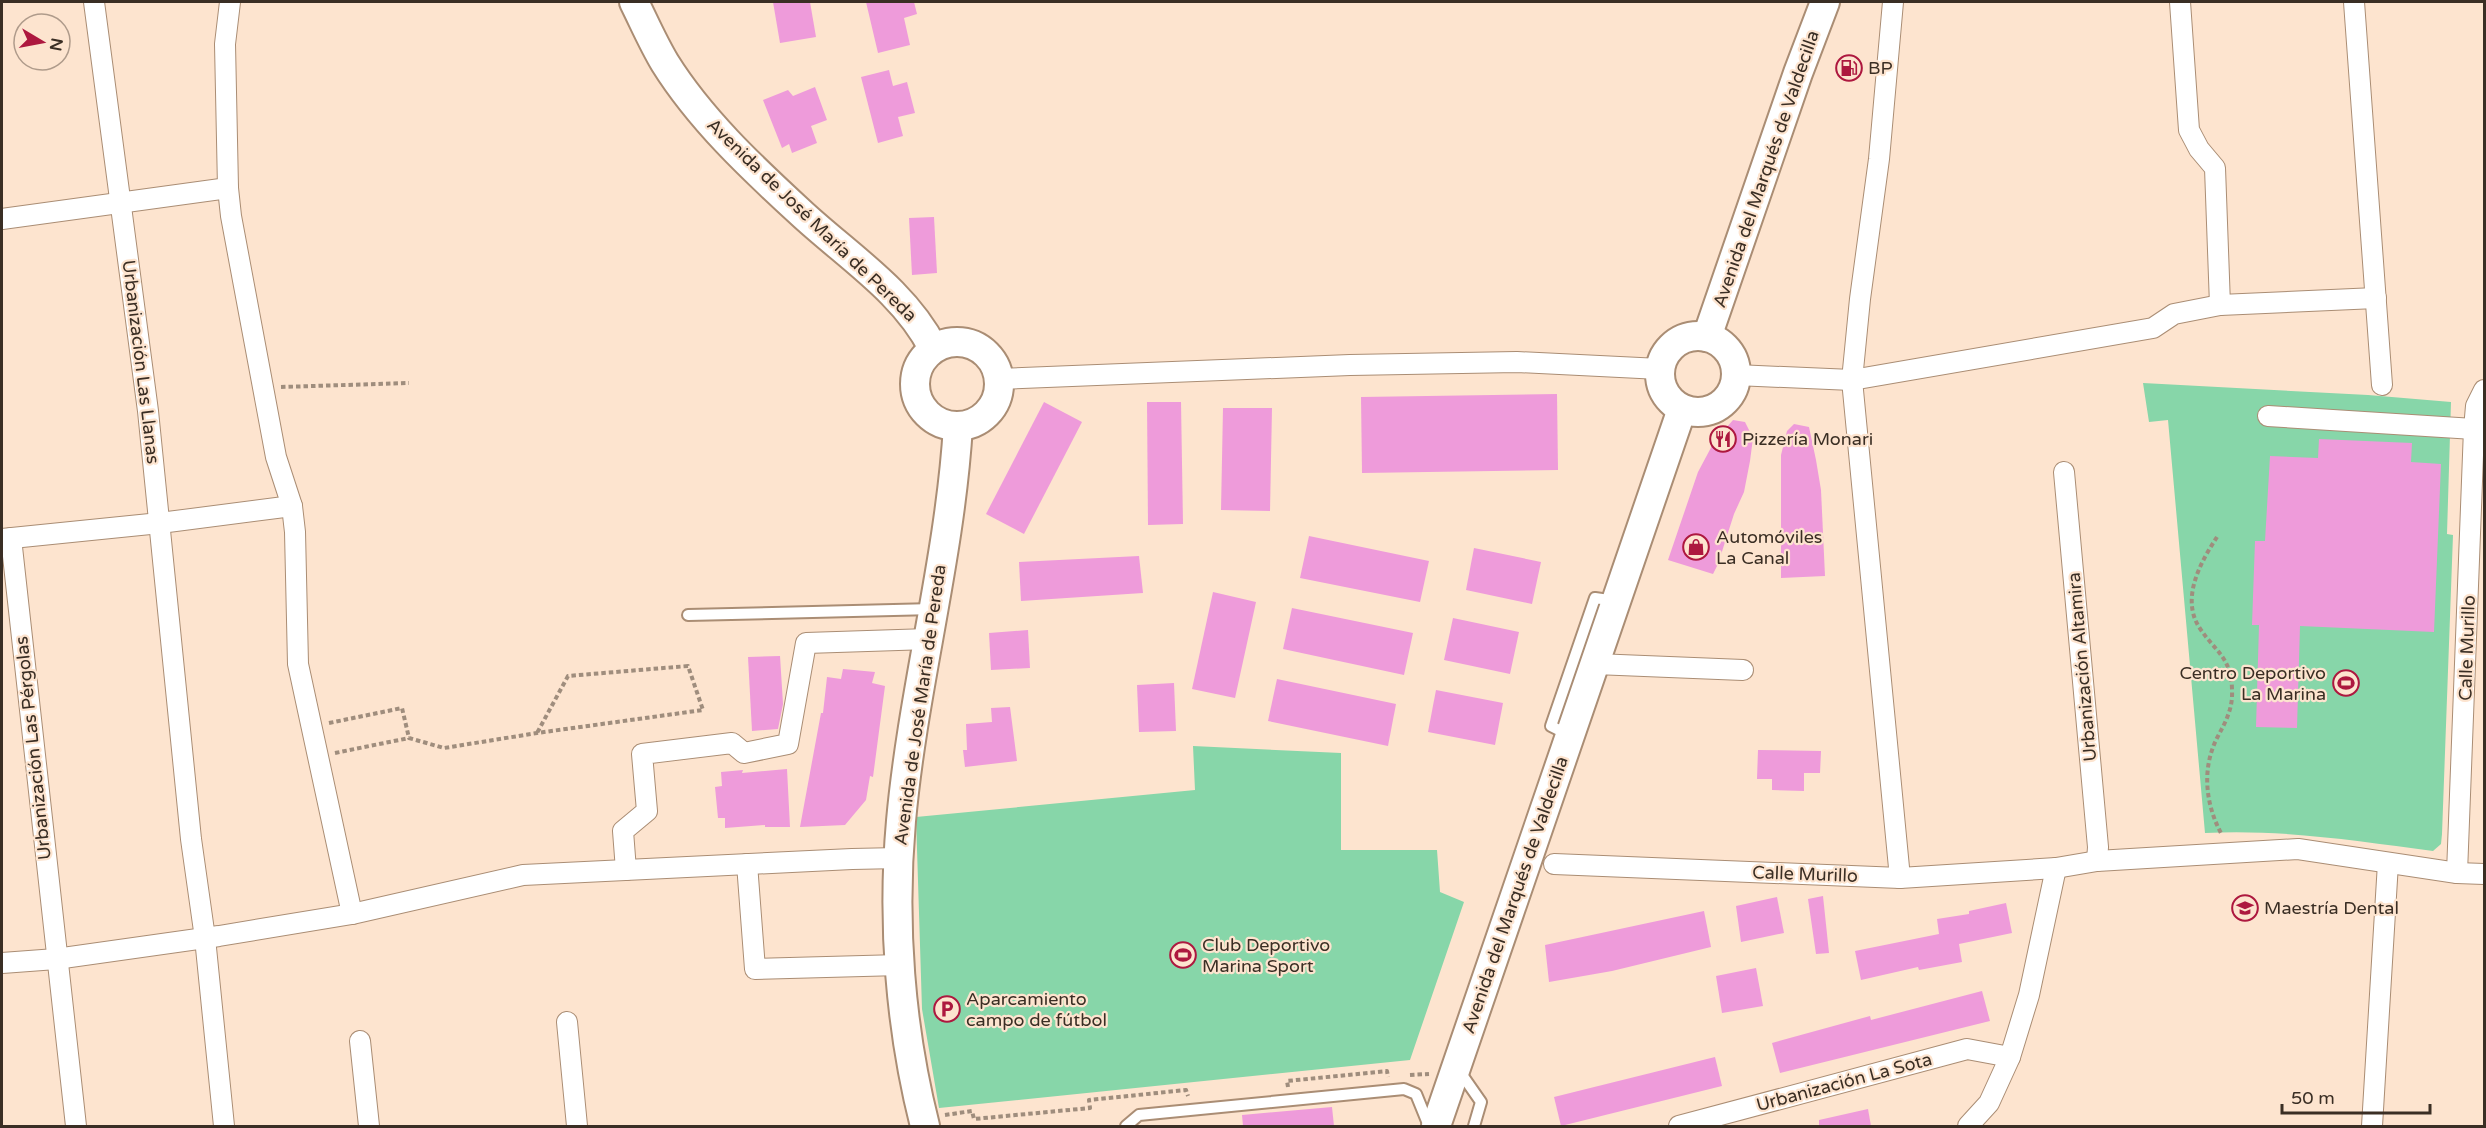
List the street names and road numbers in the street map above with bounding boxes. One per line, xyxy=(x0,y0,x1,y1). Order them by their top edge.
street label: Avenida del Marqués de Valdecilla xyxy=(1708,28,1824,310)
street label: Avenida de José María de Pereda xyxy=(702,114,922,326)
street label: Urbanización Las Llanas xyxy=(118,259,164,465)
street label: Avenida de José María de Pereda xyxy=(889,563,951,847)
street label: Urbanización Altamira xyxy=(2063,572,2101,762)
street label: Calle Murillo xyxy=(2454,595,2480,701)
street label: Urbanización Las Pérgolas xyxy=(10,635,56,861)
street label: Avenida del Marqués de Valdecilla xyxy=(1457,754,1573,1036)
street label: Calle Murillo xyxy=(1752,861,1858,887)
street label: Urbanización La Sota xyxy=(1754,1048,1934,1116)

